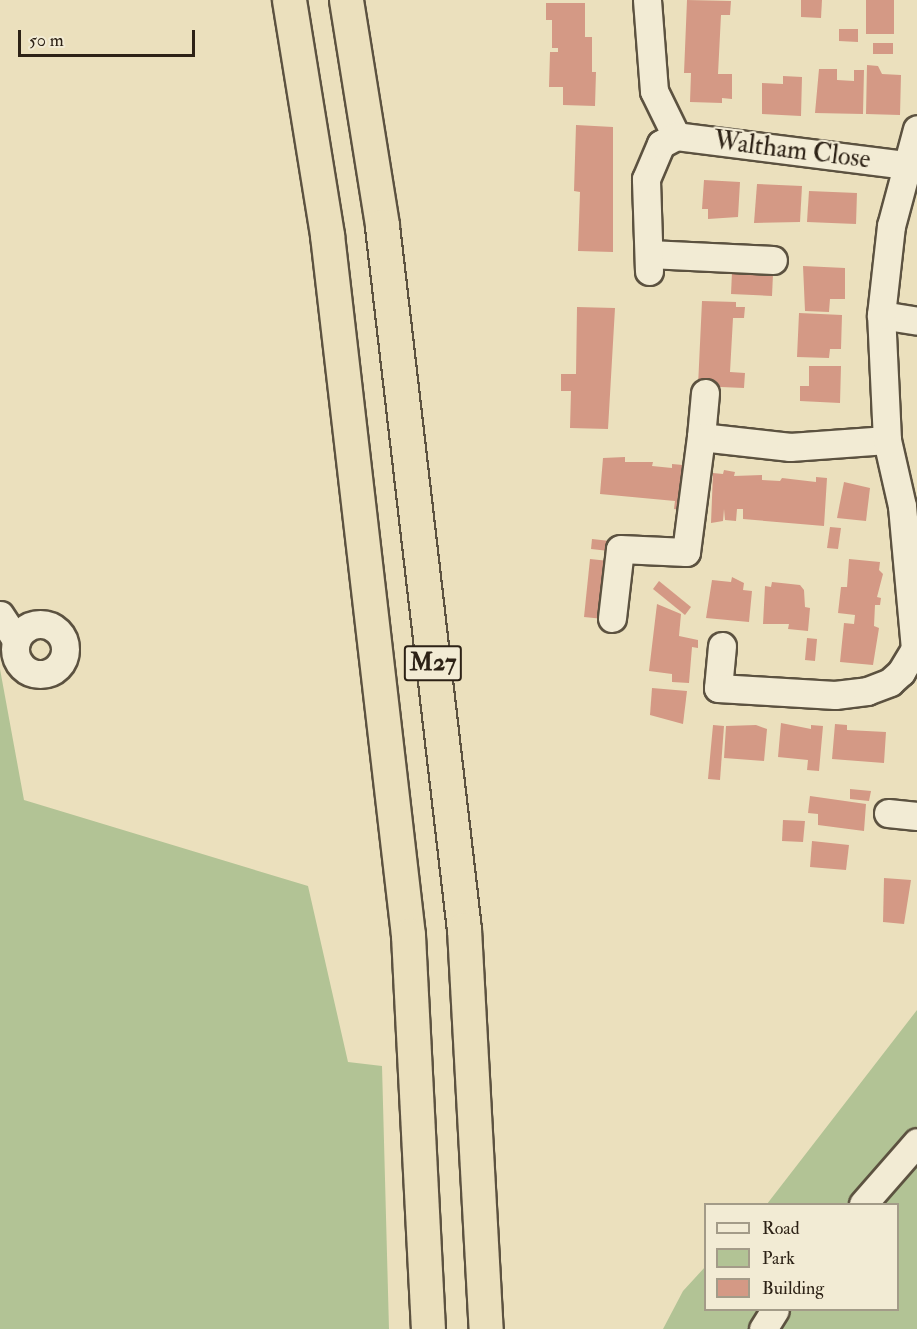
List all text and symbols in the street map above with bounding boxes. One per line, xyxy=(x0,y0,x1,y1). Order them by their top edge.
scale bar xyxy=(21,18,198,56)
text: 50 m xyxy=(29,29,64,52)
street label: Waltham Close xyxy=(712,126,872,176)
road number: M27 xyxy=(403,642,463,684)
legend xyxy=(704,1203,899,1311)
text: Road xyxy=(762,1217,800,1240)
text: Park xyxy=(762,1247,795,1270)
text: Building xyxy=(762,1277,824,1300)

